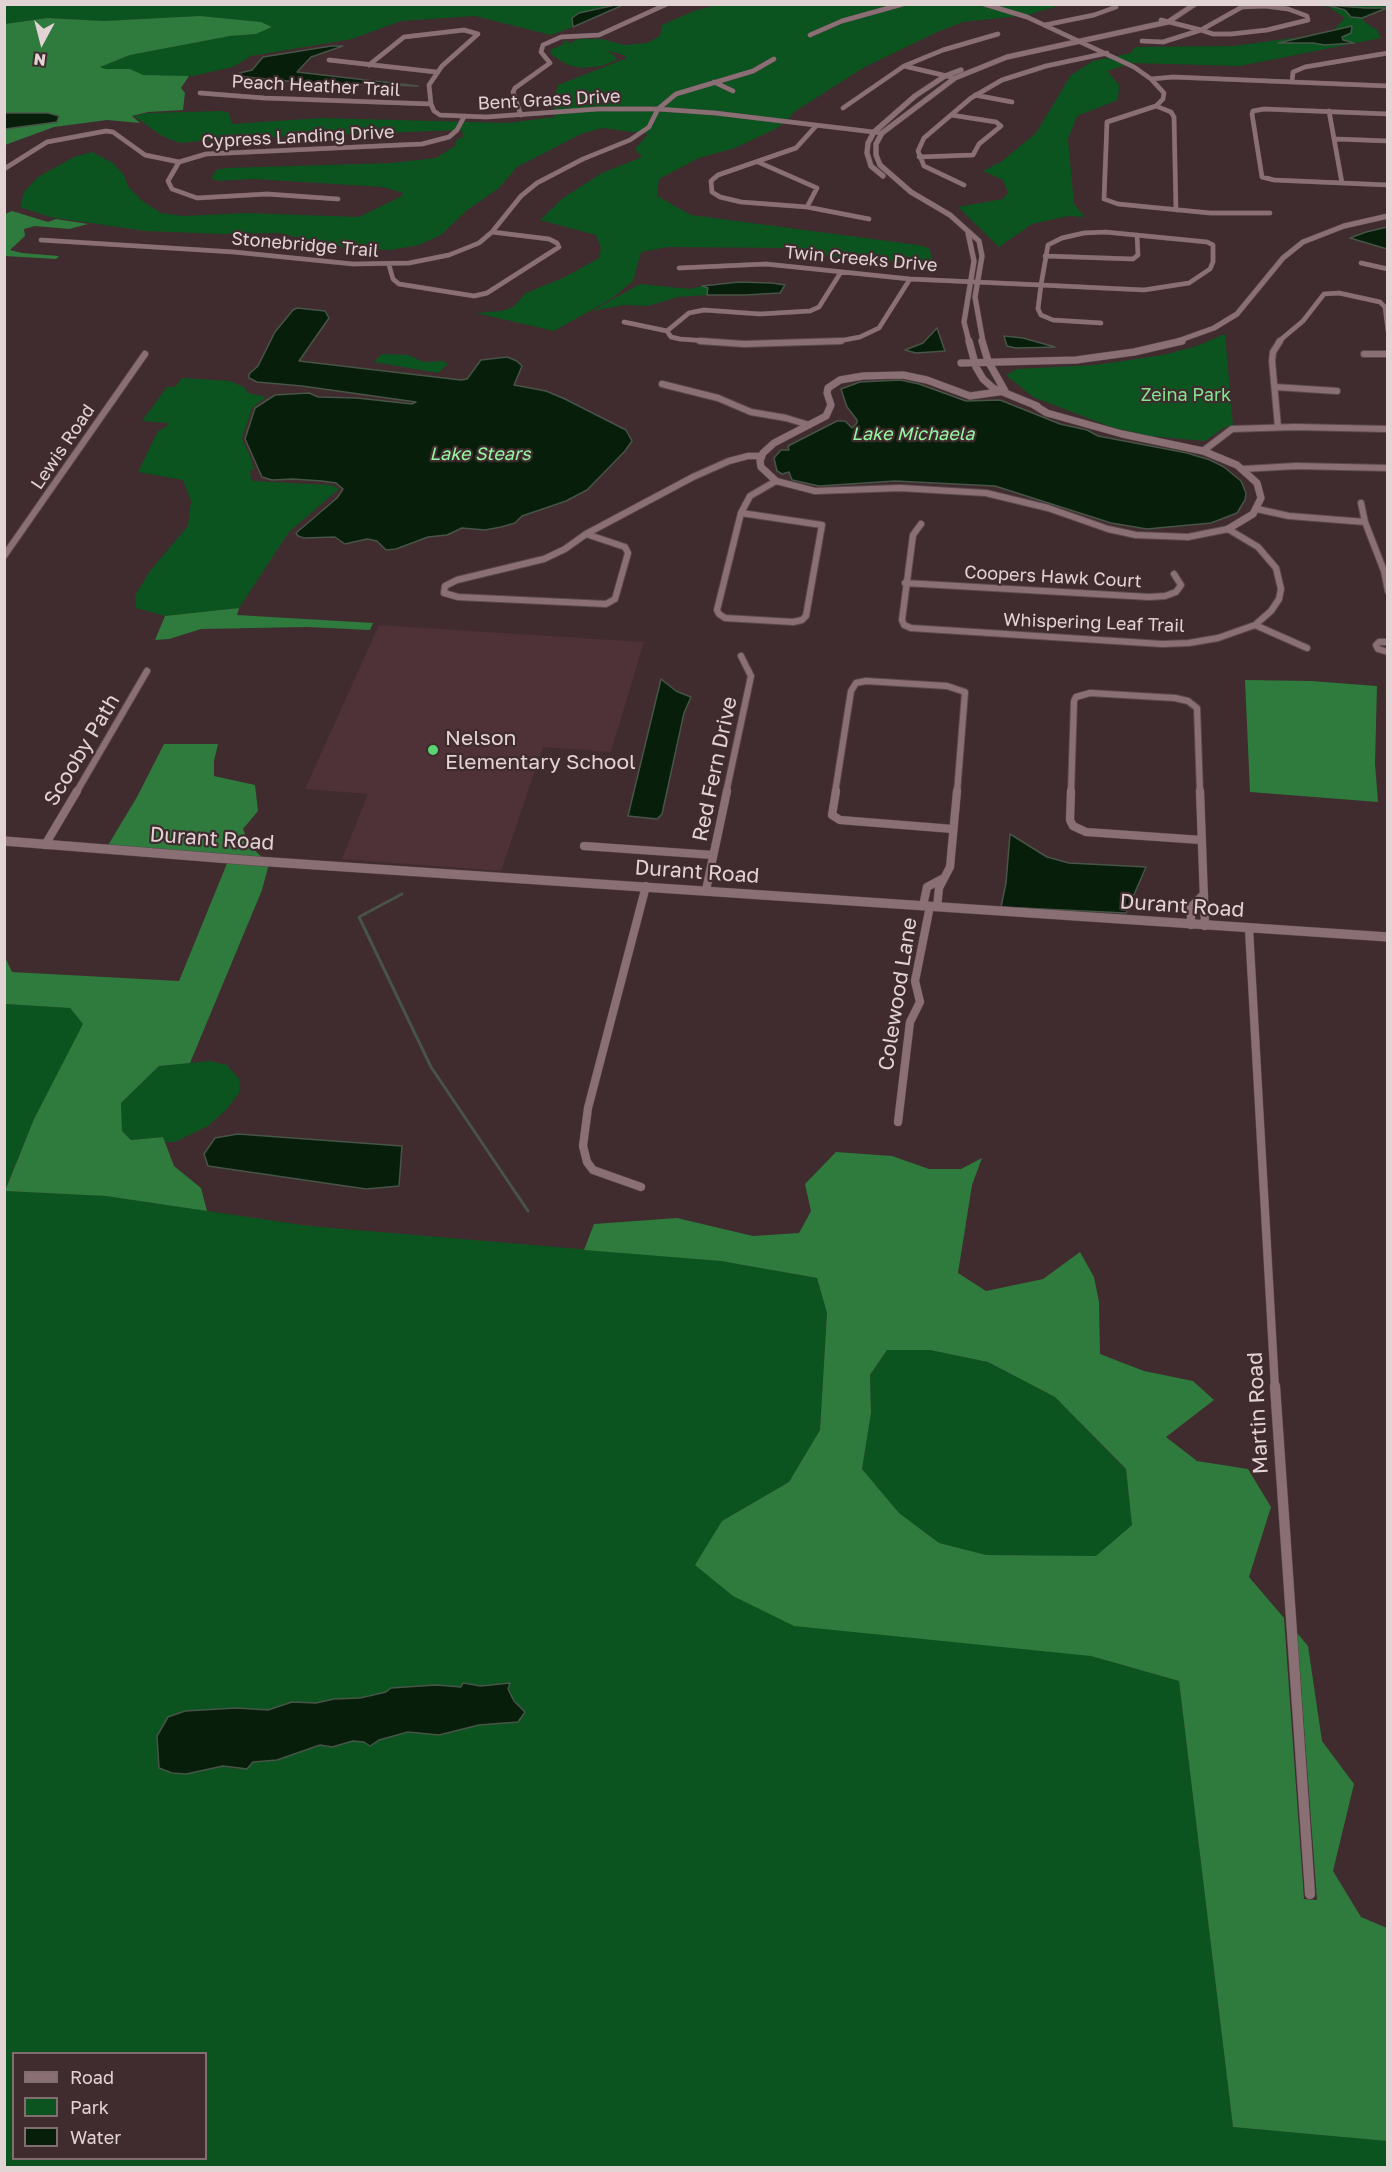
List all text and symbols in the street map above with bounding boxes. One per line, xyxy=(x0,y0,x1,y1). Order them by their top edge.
north arrow xyxy=(12,12,72,72)
text: N xyxy=(33,49,47,71)
street label: Peach Heather Trail xyxy=(231,71,401,101)
street label: Bent Grass Drive xyxy=(477,85,621,115)
street label: Cypress Landing Drive xyxy=(201,121,395,153)
street label: Stonebridge Trail xyxy=(230,228,380,262)
street label: Twin Creeks Drive xyxy=(784,242,938,276)
park label: Zeina Park xyxy=(1141,384,1231,406)
street label: Lewis Road xyxy=(27,400,99,494)
water label: Lake Michaela xyxy=(851,423,975,445)
water label: Lake Stears xyxy=(430,443,530,465)
street label: Coopers Hawk Court xyxy=(964,562,1142,592)
street label: Whispering Leaf Trail xyxy=(1003,609,1185,637)
street label: Scooby Path xyxy=(39,689,125,811)
street label: Red Fern Drive xyxy=(687,694,743,844)
place label: Nelson Elementary School xyxy=(445,725,636,775)
marker: Nelson Elementary School xyxy=(426,743,440,757)
street label: Durant Road xyxy=(149,822,275,856)
street label: Durant Road xyxy=(634,855,760,889)
street label: Durant Road xyxy=(1119,889,1245,923)
street label: Colewood Lane xyxy=(873,916,923,1072)
street label: Martin Road xyxy=(1242,1351,1274,1475)
legend xyxy=(12,2052,207,2160)
text: Road xyxy=(70,2066,114,2088)
text: Park xyxy=(70,2096,109,2118)
text: Water xyxy=(70,2126,121,2148)

